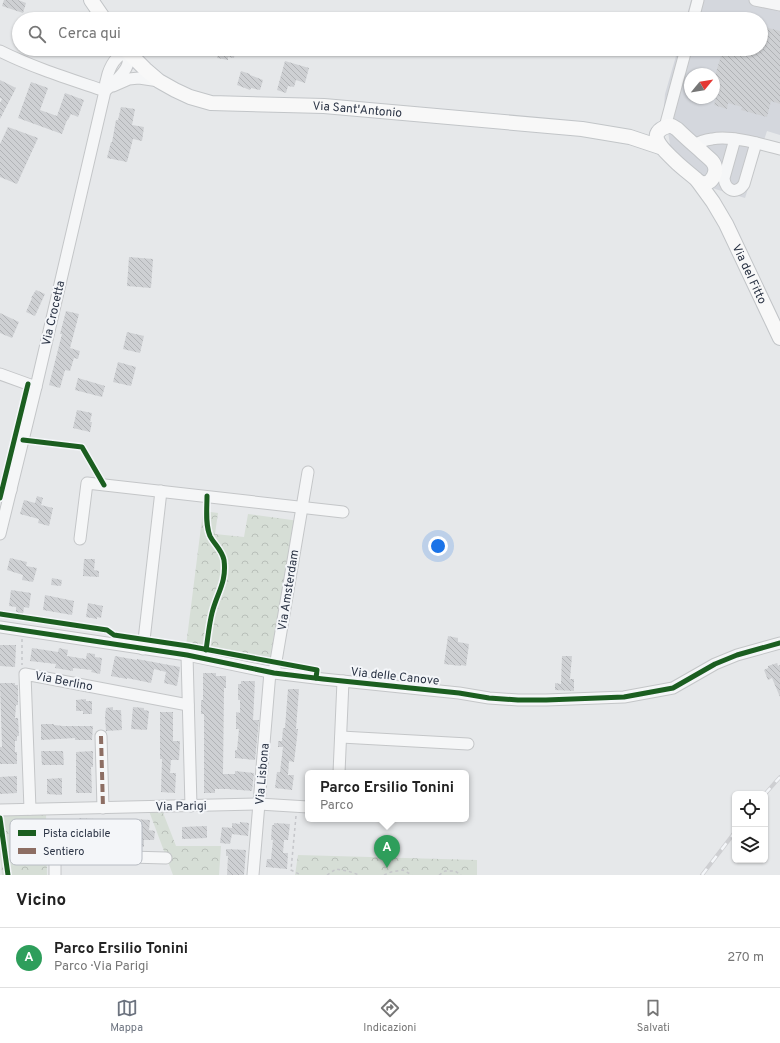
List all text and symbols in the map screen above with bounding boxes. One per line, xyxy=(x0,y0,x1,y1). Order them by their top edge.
search box xyxy=(12,12,768,56)
icon: search xyxy=(26,23,48,45)
text: Cerca qui xyxy=(58,25,121,44)
north arrow xyxy=(684,68,720,104)
street label: Via Sant'Antonio xyxy=(312,99,403,122)
street label: Via del Fitto xyxy=(728,242,770,307)
street label: Via Crocetta xyxy=(39,279,69,347)
your location xyxy=(428,536,448,556)
street label: Via Amsterdam xyxy=(275,548,303,632)
street label: Via delle Canove xyxy=(350,664,440,690)
street label: Via Berlino xyxy=(33,668,95,696)
street label: Via Lisbona xyxy=(252,742,274,806)
popup xyxy=(305,770,469,822)
text: Parco Ersilio Tonini xyxy=(320,779,454,798)
map controls xyxy=(732,791,768,863)
button: locate xyxy=(732,791,768,827)
text: Parco xyxy=(320,798,353,814)
street label: Via Parigi xyxy=(155,799,207,815)
legend xyxy=(10,819,142,865)
text: Pista ciclabile xyxy=(43,827,111,841)
button: layers xyxy=(732,827,768,863)
pin: A xyxy=(374,835,400,868)
text: Sentiero xyxy=(43,845,84,859)
text: Vicino xyxy=(16,890,66,912)
text: Parco Ersilio Tonini xyxy=(54,940,188,959)
text: A xyxy=(24,950,34,966)
text: 270 m xyxy=(727,950,764,966)
text: Parco · Via Parigi xyxy=(54,959,149,975)
tab: Mappa xyxy=(110,997,143,1035)
tab: Indicazioni xyxy=(363,997,416,1035)
tab: Salvati xyxy=(637,997,670,1035)

